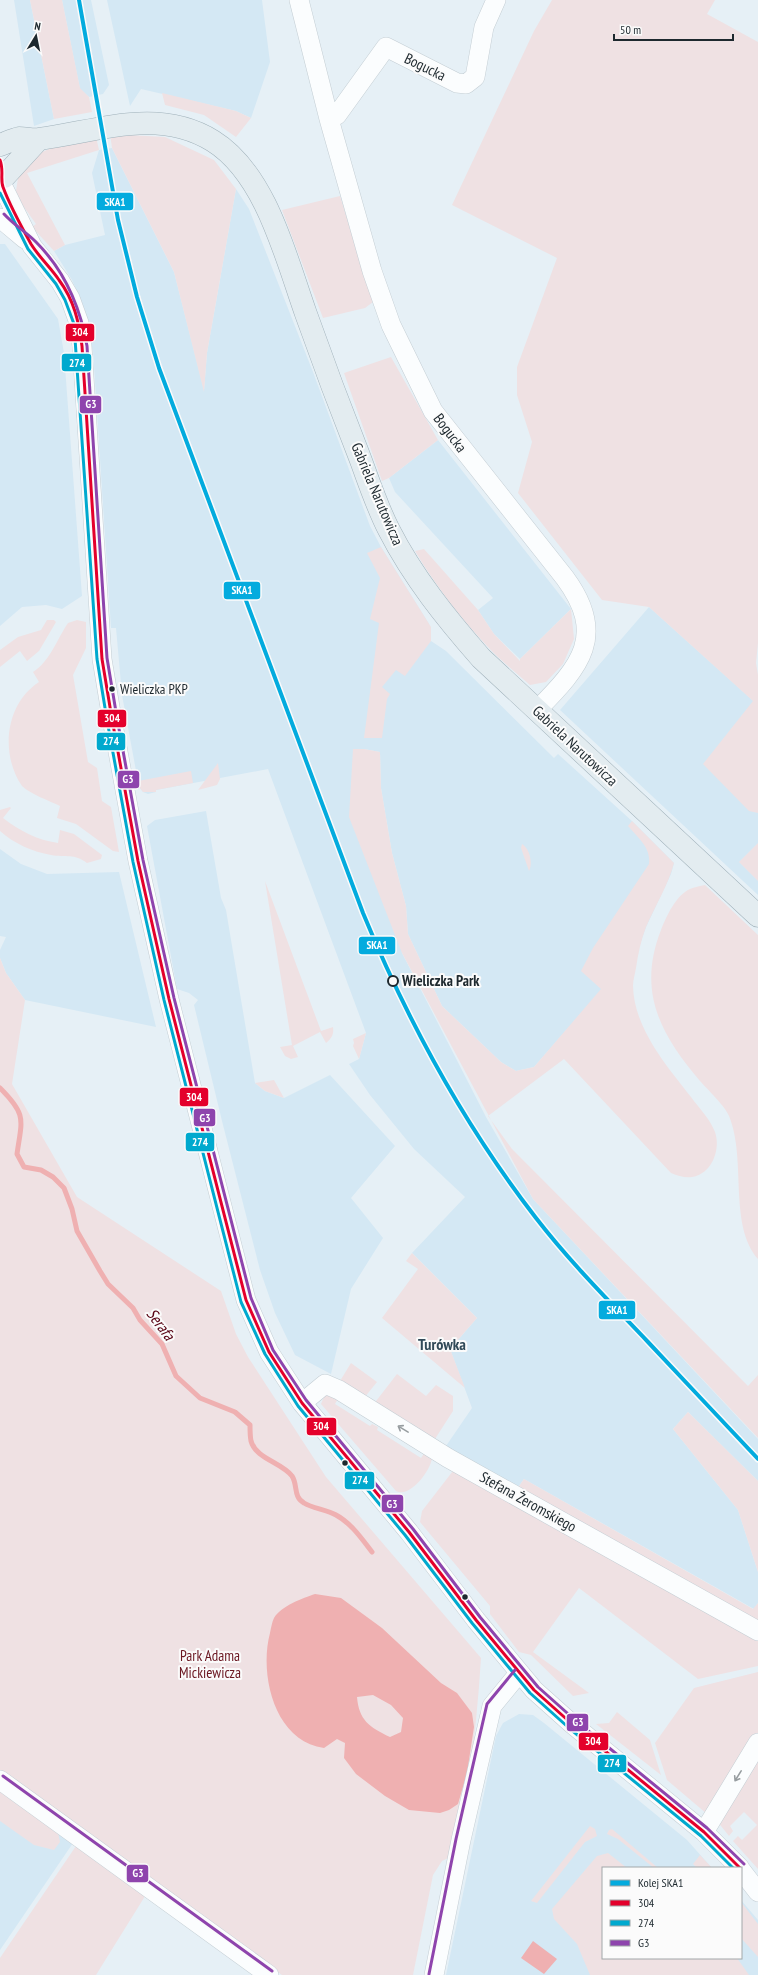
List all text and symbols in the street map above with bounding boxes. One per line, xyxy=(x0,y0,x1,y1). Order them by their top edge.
north arrow xyxy=(16,16,56,56)
scale bar xyxy=(614,16,733,42)
text: N xyxy=(34,19,42,34)
text: 50 m xyxy=(620,22,641,37)
street label: Bogucka xyxy=(401,48,449,85)
line badge: SKA1 xyxy=(96,192,134,211)
text: SKA1 xyxy=(104,195,126,209)
line badge: 304 xyxy=(65,323,95,342)
text: 304 xyxy=(72,325,89,339)
line badge: 274 xyxy=(61,353,92,372)
text: 274 xyxy=(69,356,86,370)
line badge: G3 xyxy=(79,395,102,414)
text: G3 xyxy=(86,397,96,411)
street label: Bogucka xyxy=(430,410,471,456)
street label: Gabriela Narutowicza xyxy=(347,440,408,548)
line badge: SKA1 xyxy=(223,581,261,600)
text: SKA1 xyxy=(231,583,253,597)
place label: Wieliczka PKP xyxy=(120,680,188,698)
marker: Wieliczka PKP xyxy=(107,684,117,694)
street label: Gabriela Narutowicza xyxy=(529,701,622,790)
line badge: 304 xyxy=(97,709,127,728)
text: 304 xyxy=(104,711,121,725)
line badge: 274 xyxy=(96,732,126,751)
text: 274 xyxy=(103,734,120,748)
line badge: G3 xyxy=(117,770,140,789)
text: G3 xyxy=(123,772,133,786)
line badge: SKA1 xyxy=(358,936,396,955)
text: SKA1 xyxy=(366,938,388,952)
place label: Wieliczka Park xyxy=(401,971,480,990)
marker: Wieliczka Park xyxy=(387,975,399,987)
line badge: 304 xyxy=(179,1087,209,1107)
text: 304 xyxy=(186,1090,203,1104)
line badge: G3 xyxy=(193,1108,216,1127)
text: G3 xyxy=(200,1111,210,1125)
line badge: 274 xyxy=(185,1132,215,1152)
text: 274 xyxy=(192,1135,209,1149)
line badge: SKA1 xyxy=(598,1300,636,1320)
text: SKA1 xyxy=(606,1303,628,1317)
water label: Serafa xyxy=(143,1304,180,1345)
district label: Turówka xyxy=(418,1334,466,1354)
line badge: 304 xyxy=(306,1417,337,1436)
text: 304 xyxy=(313,1419,330,1433)
one-way arrow xyxy=(398,1425,409,1433)
unlabelled marker xyxy=(340,1458,350,1468)
street label: Stefana Żeromskiego xyxy=(477,1467,580,1536)
line badge: 274 xyxy=(344,1471,375,1490)
text: 274 xyxy=(352,1473,369,1487)
line badge: G3 xyxy=(381,1494,404,1513)
text: G3 xyxy=(387,1497,397,1511)
unlabelled marker xyxy=(460,1592,470,1602)
park label: Park Adama Mickiewicza xyxy=(179,1646,241,1682)
line badge: G3 xyxy=(566,1713,589,1732)
text: G3 xyxy=(573,1715,583,1729)
line badge: 304 xyxy=(578,1732,609,1751)
text: 304 xyxy=(585,1734,602,1748)
line badge: 274 xyxy=(597,1754,627,1773)
text: 274 xyxy=(604,1756,621,1770)
one-way arrow xyxy=(734,1770,742,1782)
line badge: G3 xyxy=(126,1864,149,1883)
text: G3 xyxy=(133,1866,143,1880)
legend xyxy=(602,1867,742,1959)
text: Kolej SKA1 xyxy=(638,1875,683,1890)
text: 304 xyxy=(638,1895,655,1910)
text: 274 xyxy=(638,1915,655,1930)
text: G3 xyxy=(638,1935,649,1950)

